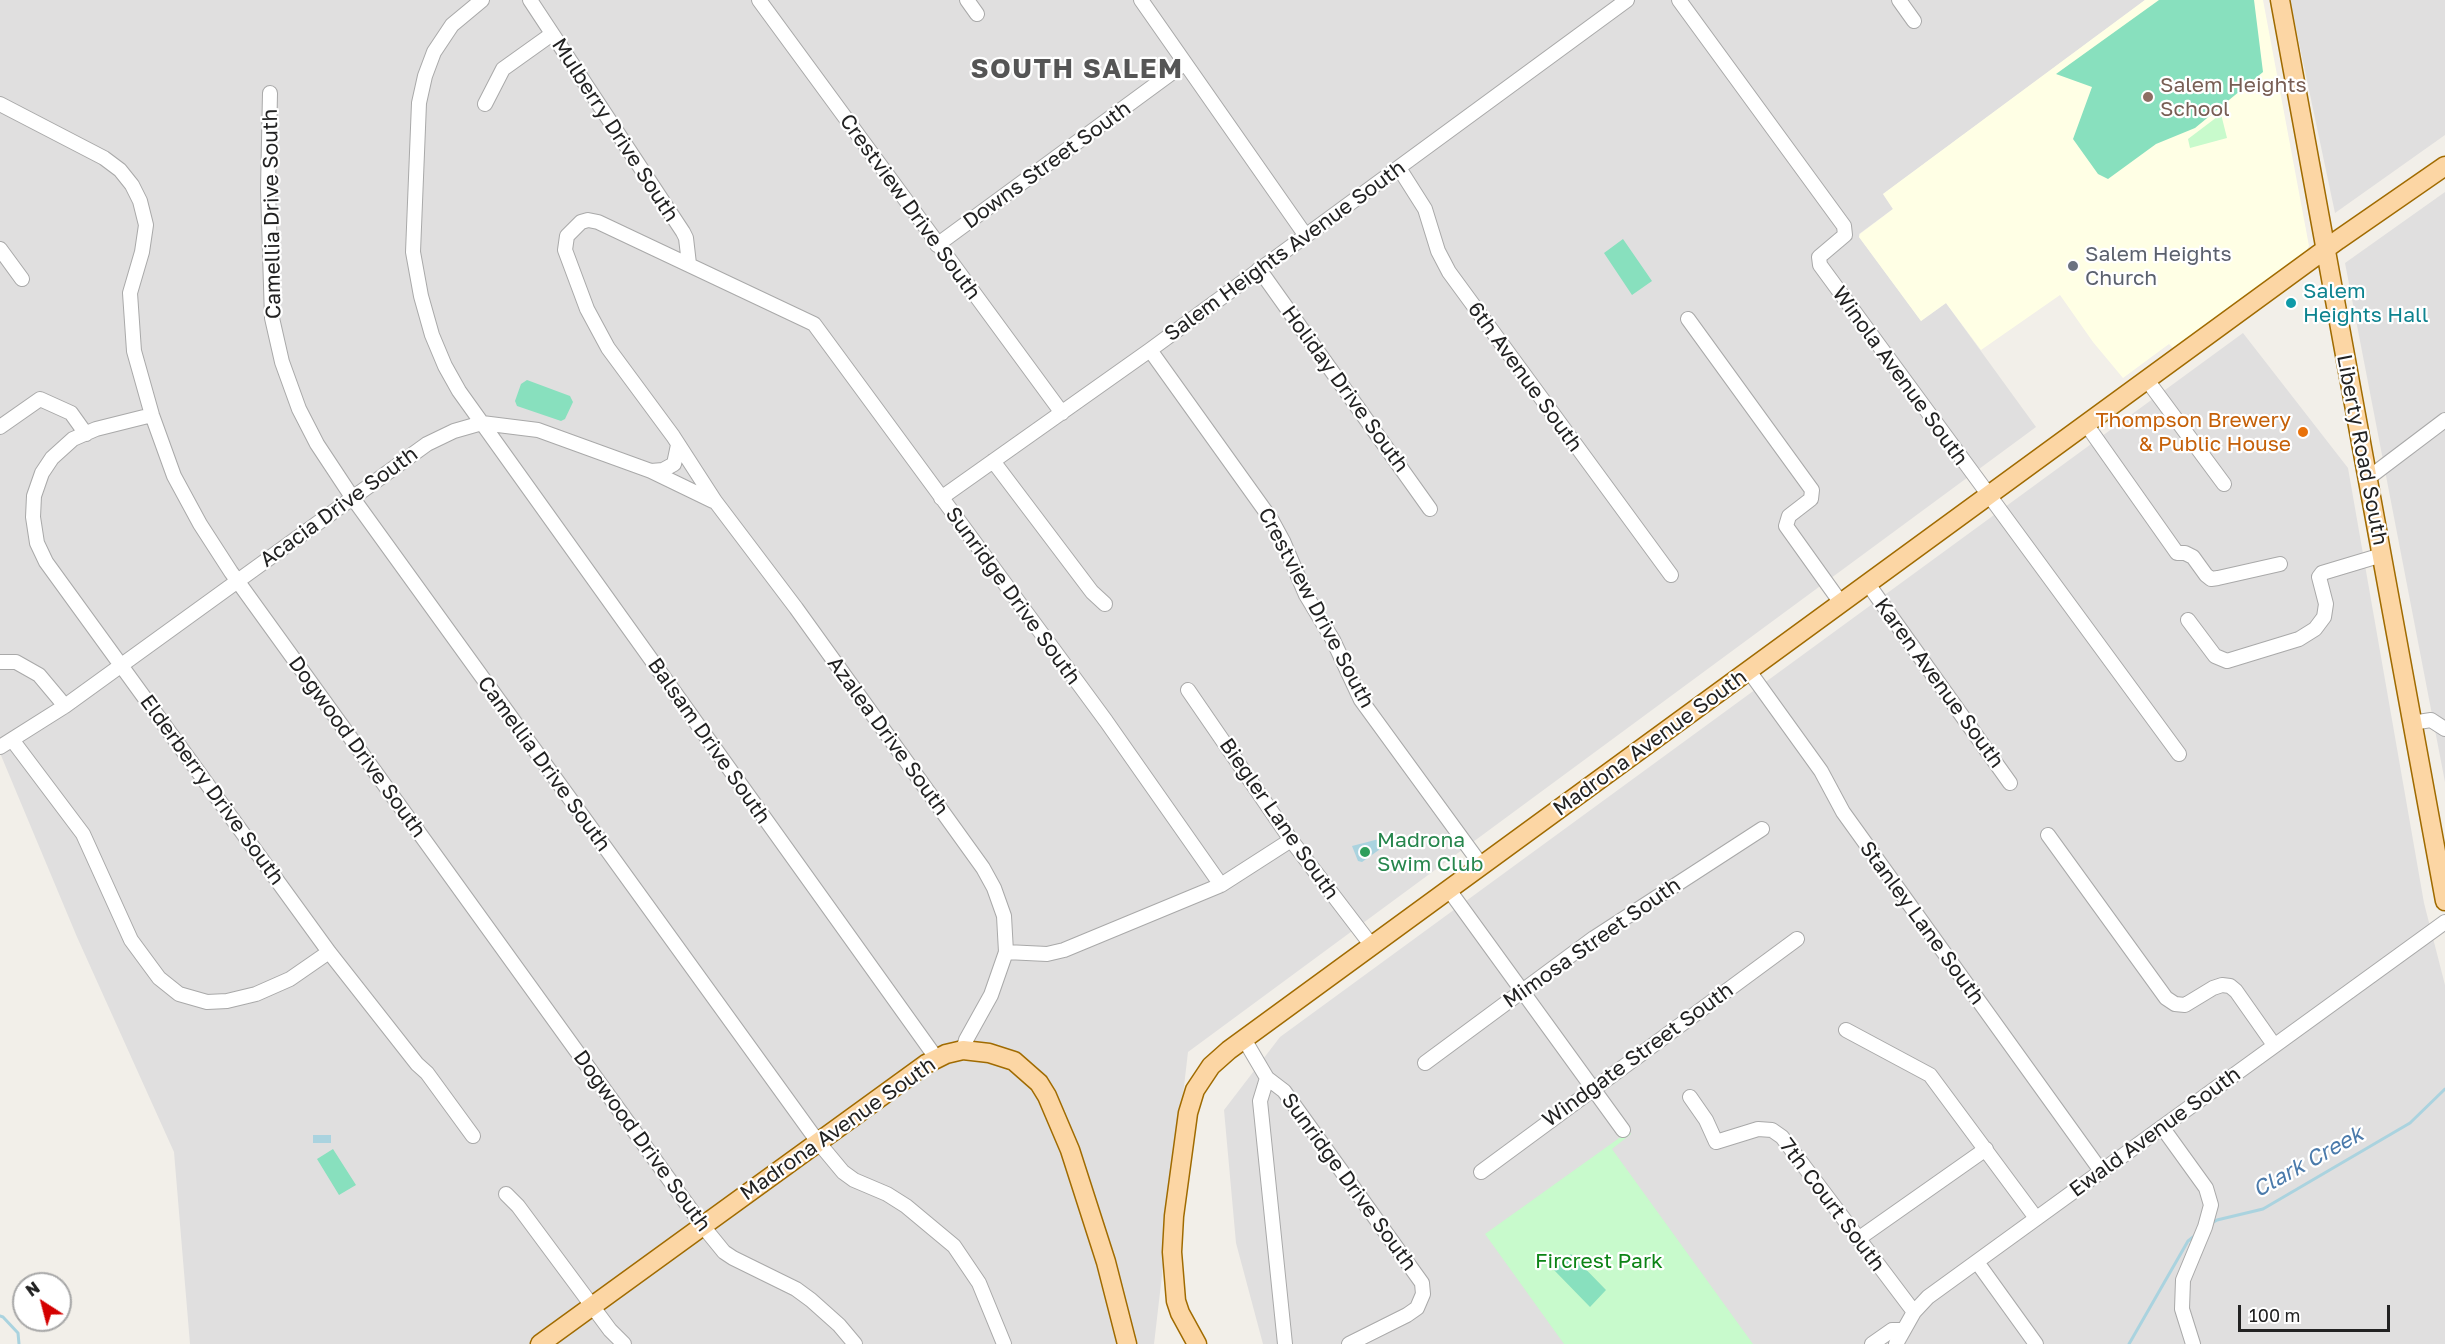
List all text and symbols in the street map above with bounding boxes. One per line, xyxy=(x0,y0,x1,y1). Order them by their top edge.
street label: Mulberry Drive South xyxy=(546,33,684,227)
district label: SOUTH SALEM xyxy=(970,53,1184,85)
place label: Salem Heights School xyxy=(2160,72,2307,122)
marker: Salem Heights School xyxy=(2141,90,2155,104)
street label: Downs Street South xyxy=(958,96,1136,234)
street label: Camellia Drive South xyxy=(258,109,286,319)
street label: Crestview Drive South xyxy=(834,109,986,305)
street label: Salem Heights Avenue South xyxy=(1160,155,1410,347)
place label: Salem Heights Church xyxy=(2085,241,2232,291)
marker: Salem Heights Church xyxy=(2066,259,2080,273)
place label: Salem Heights Hall xyxy=(2303,278,2428,328)
street label: Winola Avenue South xyxy=(1827,282,1973,470)
marker: Salem Heights Hall xyxy=(2284,296,2298,310)
street label: 6th Avenue South xyxy=(1462,297,1588,457)
street label: Holiday Drive South xyxy=(1276,301,1414,477)
street label: Liberty Road South xyxy=(2331,352,2393,548)
place label: Thompson Brewery & Public House xyxy=(2095,407,2291,457)
marker: Thompson Brewery & Public House xyxy=(2296,425,2310,439)
street label: Acacia Drive South xyxy=(255,441,423,573)
street label: Sunridge Drive South xyxy=(940,502,1086,690)
street label: Crestview Drive South xyxy=(1252,503,1380,713)
street label: Karen Avenue South xyxy=(1869,593,2009,773)
street label: Dogwood Drive South xyxy=(283,652,431,842)
street label: Azalea Drive South xyxy=(822,652,954,820)
street label: Balsam Drive South xyxy=(642,653,776,829)
street label: Madrona Avenue South xyxy=(1548,664,1752,822)
street label: Camellia Drive South xyxy=(472,671,616,857)
street label: Elderberry Drive South xyxy=(134,690,290,890)
street label: Biegler Lane South xyxy=(1214,733,1344,905)
place label: Madrona Swim Club xyxy=(1377,827,1483,877)
street label: Stanley Lane South xyxy=(1854,836,1990,1010)
marker: Madrona Swim Club xyxy=(1358,845,1372,859)
street label: Mimosa Street South xyxy=(1499,872,1685,1014)
street label: Windgate Street South xyxy=(1538,977,1738,1133)
street label: Dogwood Drive South xyxy=(568,1046,716,1236)
street label: Madrona Avenue South xyxy=(735,1052,941,1206)
street label: Ewald Avenue South xyxy=(2065,1062,2245,1202)
street label: Sunridge Drive South xyxy=(1276,1088,1422,1276)
water label: Clark Creek xyxy=(2248,1121,2368,1203)
street label: 7th Court South xyxy=(1774,1134,1890,1276)
park label: Fircrest Park xyxy=(1535,1248,1663,1274)
north arrow xyxy=(12,1272,72,1332)
text: N xyxy=(22,1277,43,1301)
scale bar xyxy=(2241,1293,2392,1331)
text: 100 m xyxy=(2249,1304,2300,1326)

